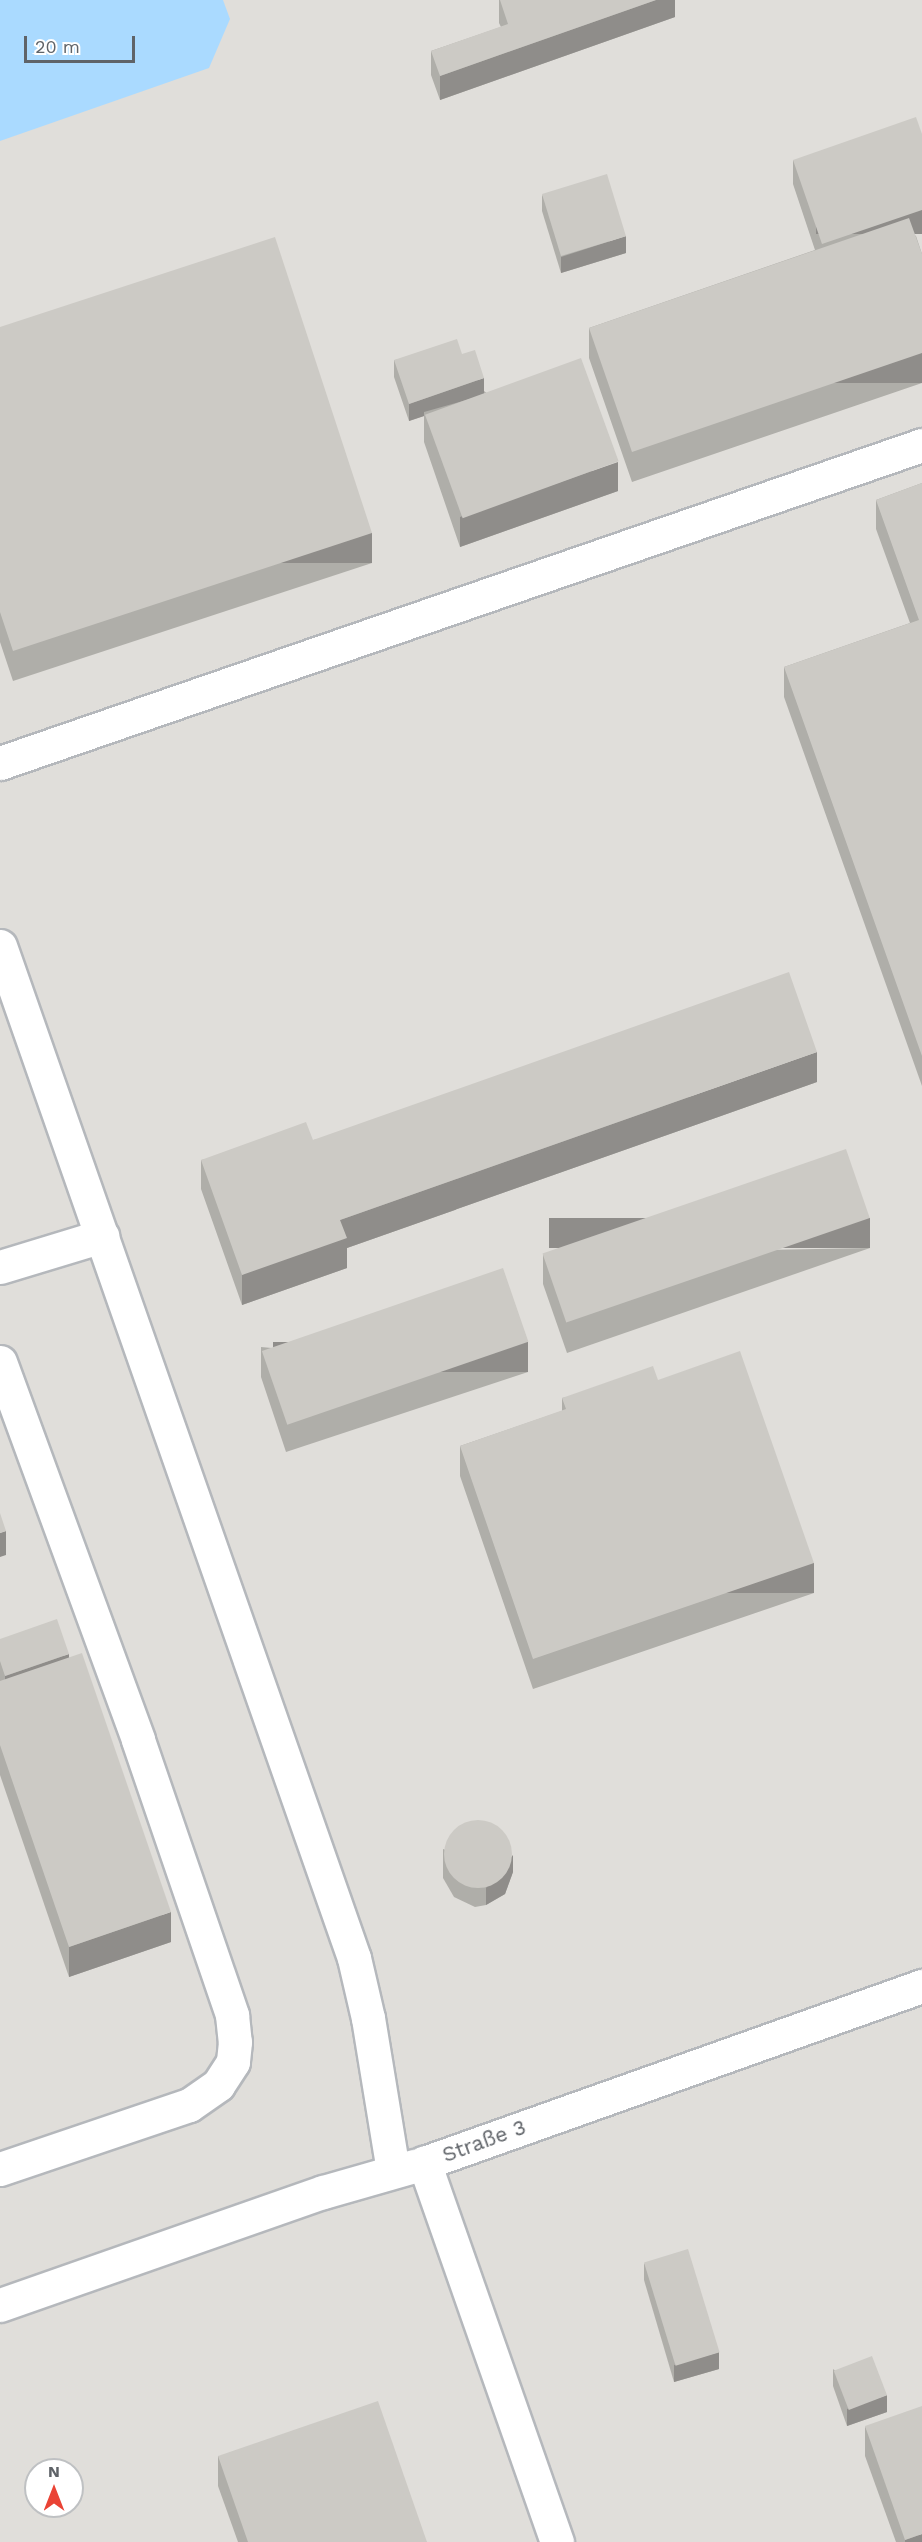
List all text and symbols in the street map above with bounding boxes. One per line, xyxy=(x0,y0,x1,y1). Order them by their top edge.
scale bar xyxy=(27,24,138,62)
text: 20 m xyxy=(35,36,80,57)
street label: Straße 3 xyxy=(439,2114,529,2168)
north arrow xyxy=(24,2458,84,2518)
text: N xyxy=(48,2462,60,2481)

